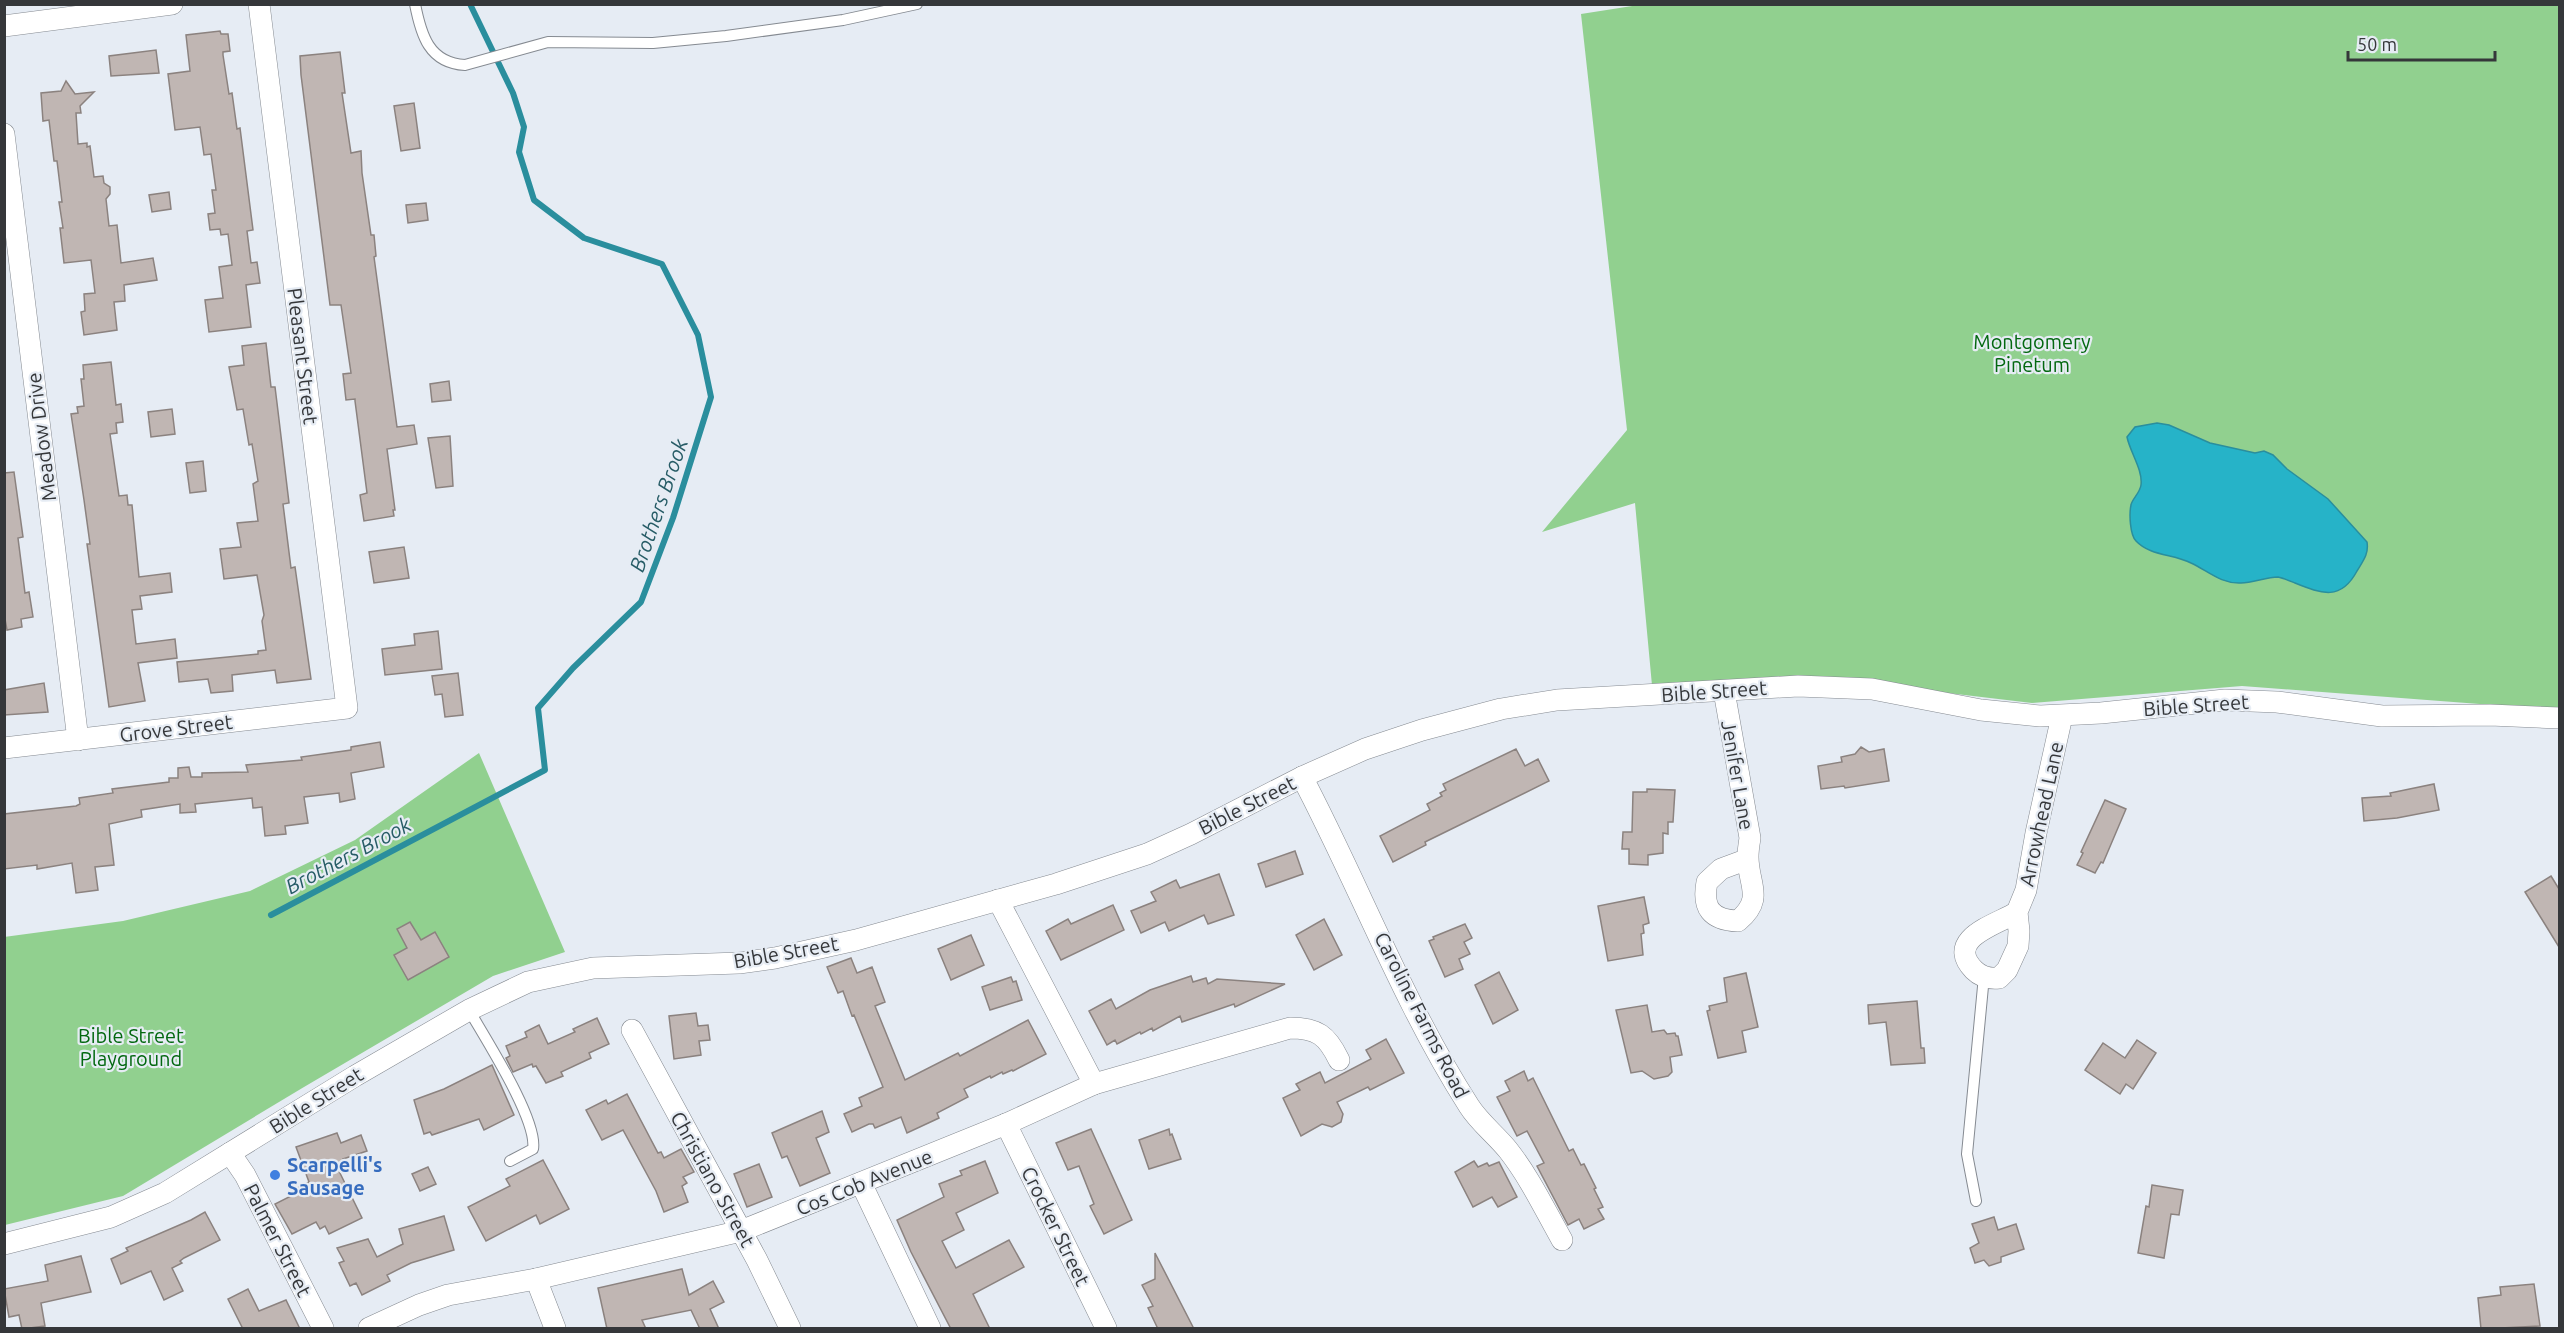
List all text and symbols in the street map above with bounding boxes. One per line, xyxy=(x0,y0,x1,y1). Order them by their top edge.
scale bar xyxy=(2348,24,2495,62)
text: 50 m xyxy=(2357,34,2397,54)
street label: Pleasant Street xyxy=(283,287,323,426)
park label: Montgomery Pinetum xyxy=(1973,330,2091,376)
street label: Meadow Drive xyxy=(22,371,60,503)
water label: Brothers Brook xyxy=(624,435,692,575)
street label: Bible Street xyxy=(1660,676,1768,706)
street label: Bible Street xyxy=(2142,690,2250,720)
street label: Grove Street xyxy=(118,710,234,746)
street label: Jenifer Lane xyxy=(1717,718,1759,832)
street label: Arrowhead Lane xyxy=(2014,740,2068,888)
street label: Bible Street xyxy=(1195,771,1300,839)
water label: Brothers Brook xyxy=(281,812,415,898)
street label: Caroline Farms Road xyxy=(1370,928,1474,1102)
street label: Bible Street xyxy=(732,931,840,973)
park label: Bible Street Playground xyxy=(78,1024,184,1070)
street label: Bible Street xyxy=(265,1062,367,1138)
street label: Christiano Street xyxy=(666,1107,760,1251)
street label: Cos Cob Avenue xyxy=(793,1144,935,1220)
place label: Scarpelli's Sausage xyxy=(287,1153,382,1199)
street label: Crocker Street xyxy=(1017,1163,1095,1289)
marker: Scarpelli's Sausage xyxy=(268,1168,282,1182)
street label: Palmer Street xyxy=(240,1180,316,1300)

